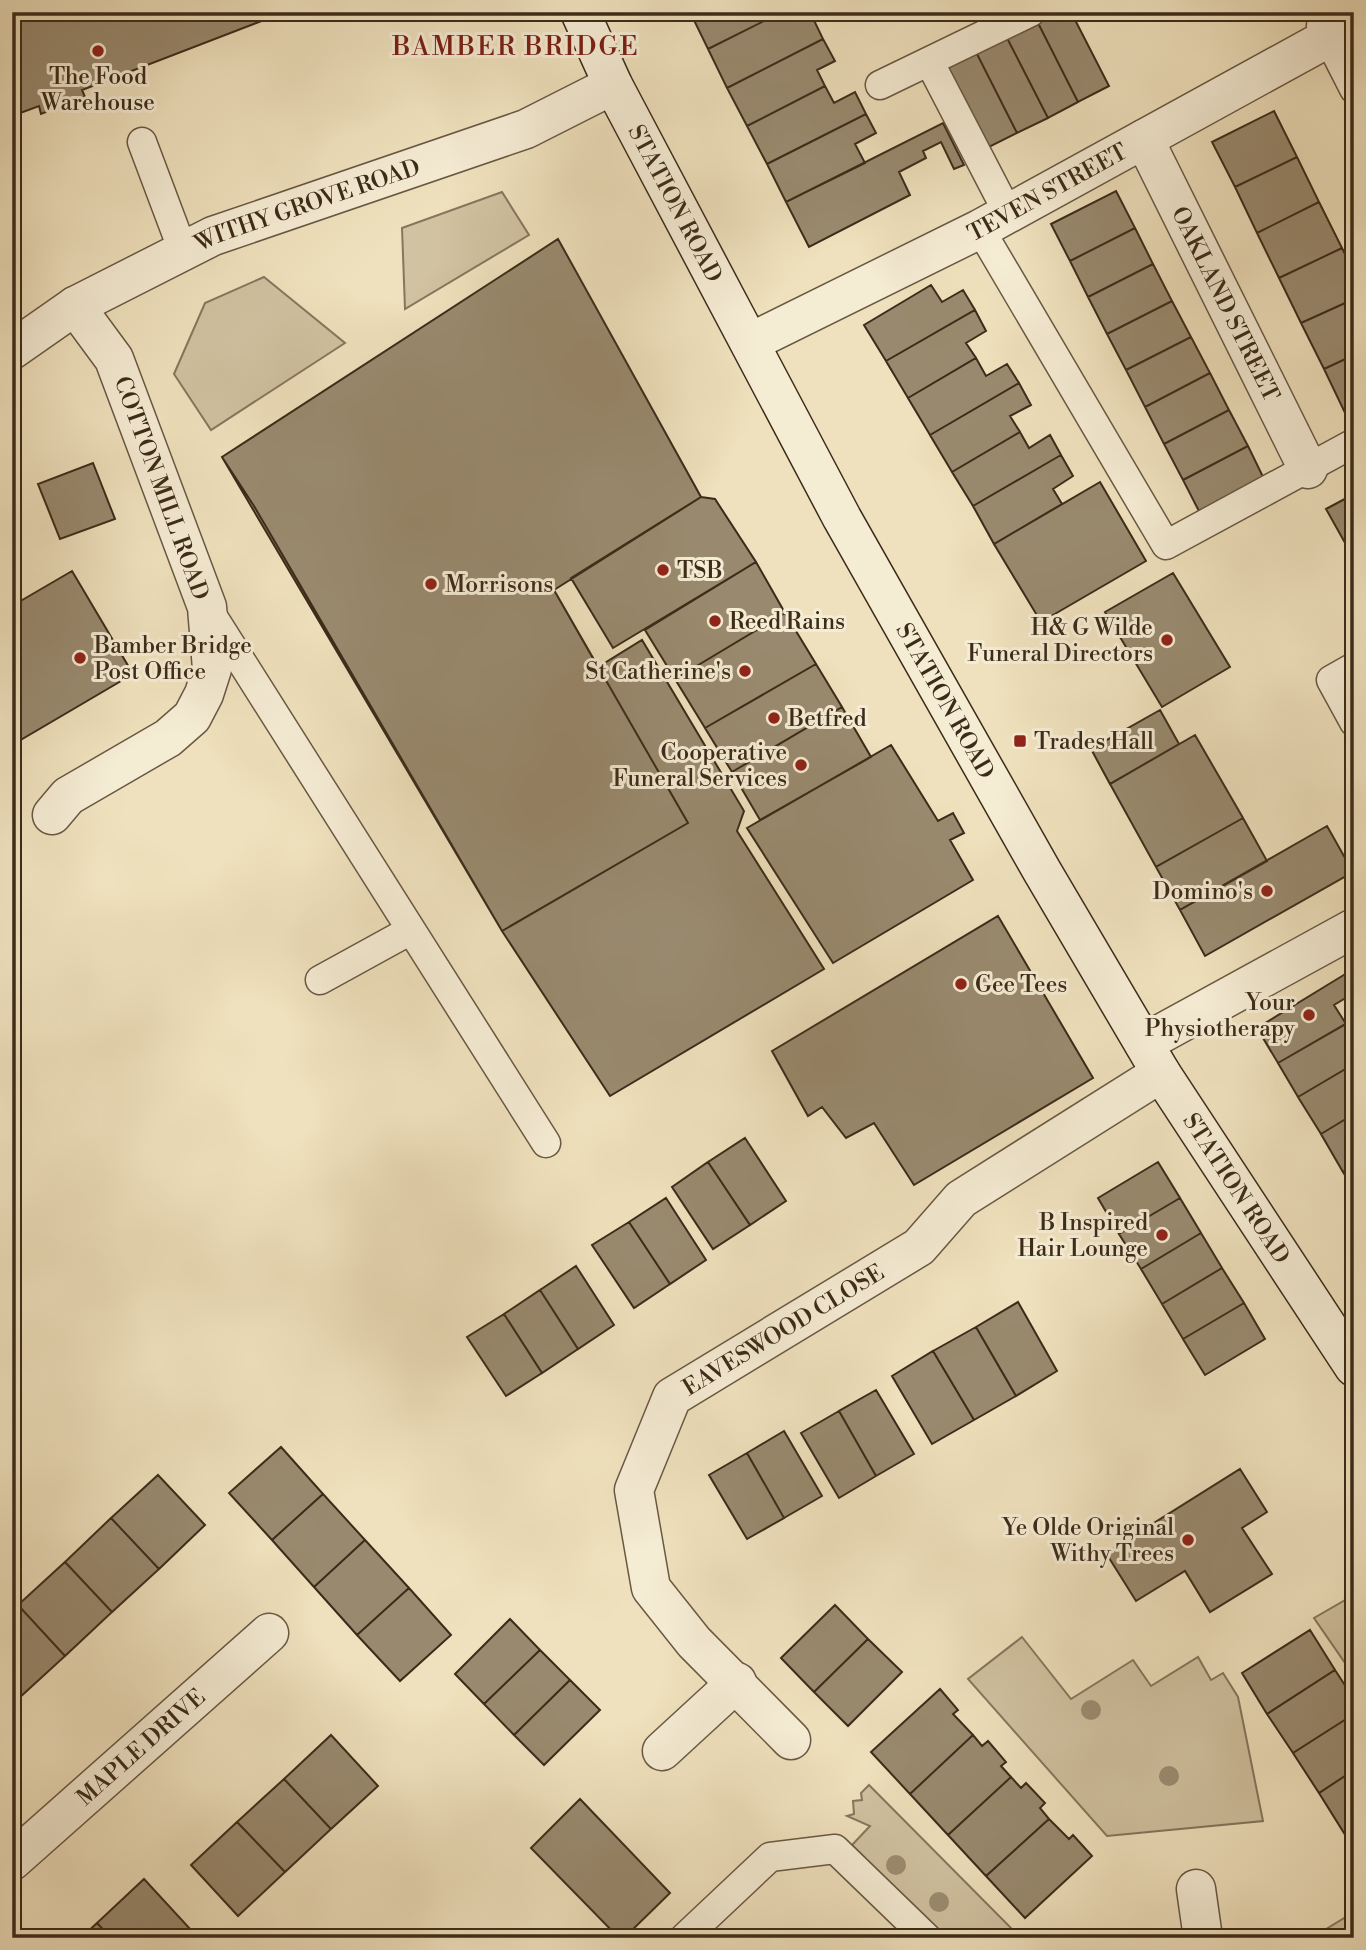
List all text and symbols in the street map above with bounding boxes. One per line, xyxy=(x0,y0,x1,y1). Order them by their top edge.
district label: BAMBER BRIDGE xyxy=(391,31,640,63)
marker: The Food Warehouse xyxy=(90,43,106,59)
place label: The Food Warehouse xyxy=(40,63,155,117)
street label: STATION ROAD xyxy=(622,120,728,287)
street label: TEVEN STREET xyxy=(963,138,1132,248)
street label: WITHY GROVE ROAD xyxy=(189,153,424,258)
street label: OAKLAND STREET xyxy=(1165,202,1285,406)
street label: COTTON MILL ROAD xyxy=(108,373,215,604)
place label: TSB xyxy=(677,557,723,585)
marker: TSB xyxy=(655,562,671,578)
place label: Morrisons xyxy=(445,571,553,599)
marker: Morrisons xyxy=(423,576,439,592)
place label: Reed Rains xyxy=(729,608,845,636)
marker: Reed Rains xyxy=(707,613,723,629)
place label: H& G Wilde Funeral Directors xyxy=(967,614,1153,668)
street label: STATION ROAD xyxy=(890,619,1000,784)
place label: Bamber Bridge Post Office xyxy=(93,632,252,686)
marker: H& G Wilde Funeral Directors xyxy=(1159,632,1175,648)
marker: Bamber Bridge Post Office xyxy=(72,650,88,666)
place label: St Catherine's xyxy=(585,658,731,686)
marker: St Catherine's xyxy=(737,663,753,679)
place label: Betfred xyxy=(787,705,867,733)
marker: Betfred xyxy=(766,710,782,726)
place label: Trades Hall xyxy=(1034,728,1154,756)
marker: Trades Hall xyxy=(1012,733,1028,749)
place label: Cooperative Funeral Services xyxy=(613,739,787,793)
marker: Cooperative Funeral Services xyxy=(793,757,809,773)
place label: Domino's xyxy=(1153,878,1253,906)
marker: Domino's xyxy=(1259,883,1275,899)
place label: Gee Tees xyxy=(975,971,1067,999)
marker: Gee Tees xyxy=(953,976,969,992)
place label: Your Physiotherapy xyxy=(1145,989,1296,1043)
marker: Your Physiotherapy xyxy=(1301,1007,1317,1023)
street label: STATION ROAD xyxy=(1176,1108,1295,1269)
place label: B Inspired Hair Lounge xyxy=(1017,1209,1148,1263)
marker: B Inspired Hair Lounge xyxy=(1154,1227,1170,1243)
street label: EAVESWOOD CLOSE xyxy=(678,1258,890,1402)
place label: Ye Olde Original Withy Trees xyxy=(1001,1514,1174,1568)
marker: Ye Olde Original Withy Trees xyxy=(1180,1532,1196,1548)
street label: MAPLE DRIVE xyxy=(71,1683,211,1812)

